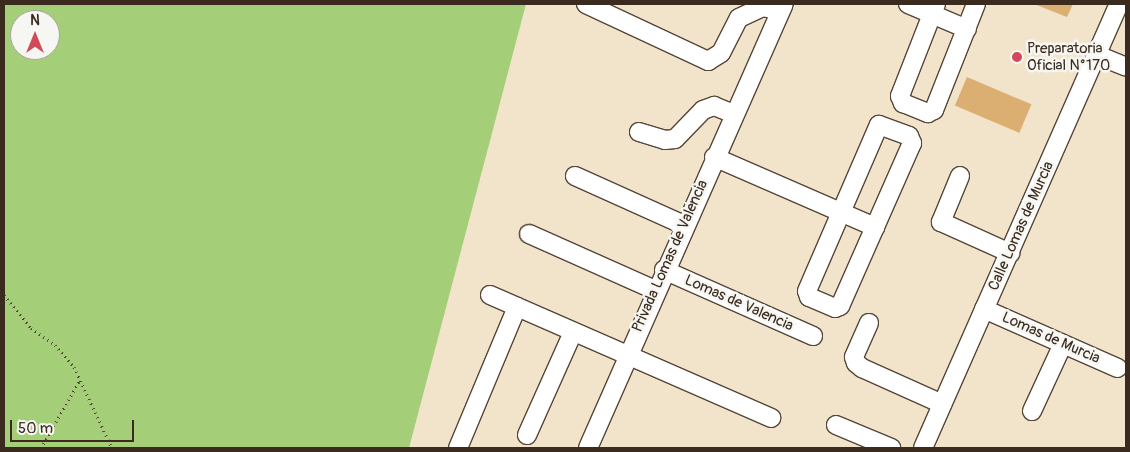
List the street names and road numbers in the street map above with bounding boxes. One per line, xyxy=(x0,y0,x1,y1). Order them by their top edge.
street label: Calle Lomas de Murcia xyxy=(984,159,1058,293)
street label: Privada Lomas de Valencia xyxy=(628,177,712,335)
street label: Lomas de Valencia xyxy=(682,271,796,335)
street label: Lomas de Murcia xyxy=(999,308,1103,368)

